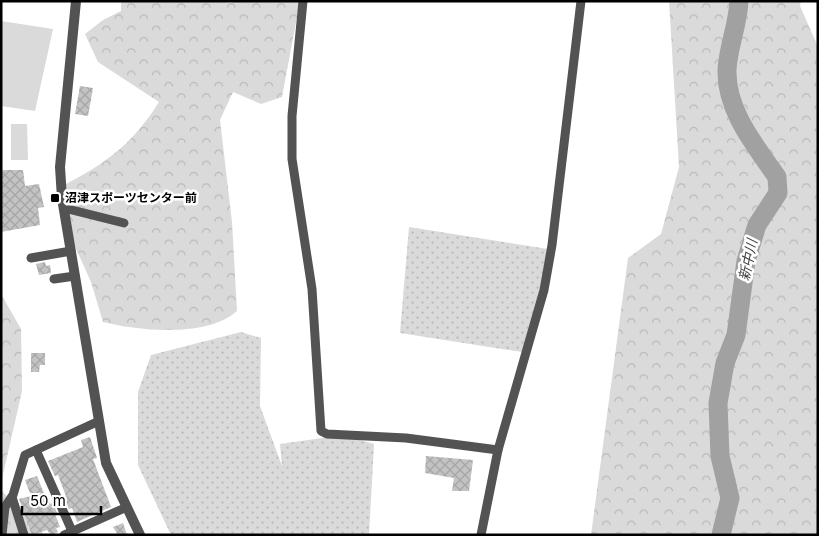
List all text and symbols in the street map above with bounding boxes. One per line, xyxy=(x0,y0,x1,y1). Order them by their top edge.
place label: 沼津スポーツセンター前 xyxy=(65,190,197,205)
marker: 沼津スポーツセンター前 xyxy=(49,192,61,204)
water label: 新中川 xyxy=(735,236,761,282)
scale bar xyxy=(22,484,101,516)
text: 50 m xyxy=(30,491,66,510)

